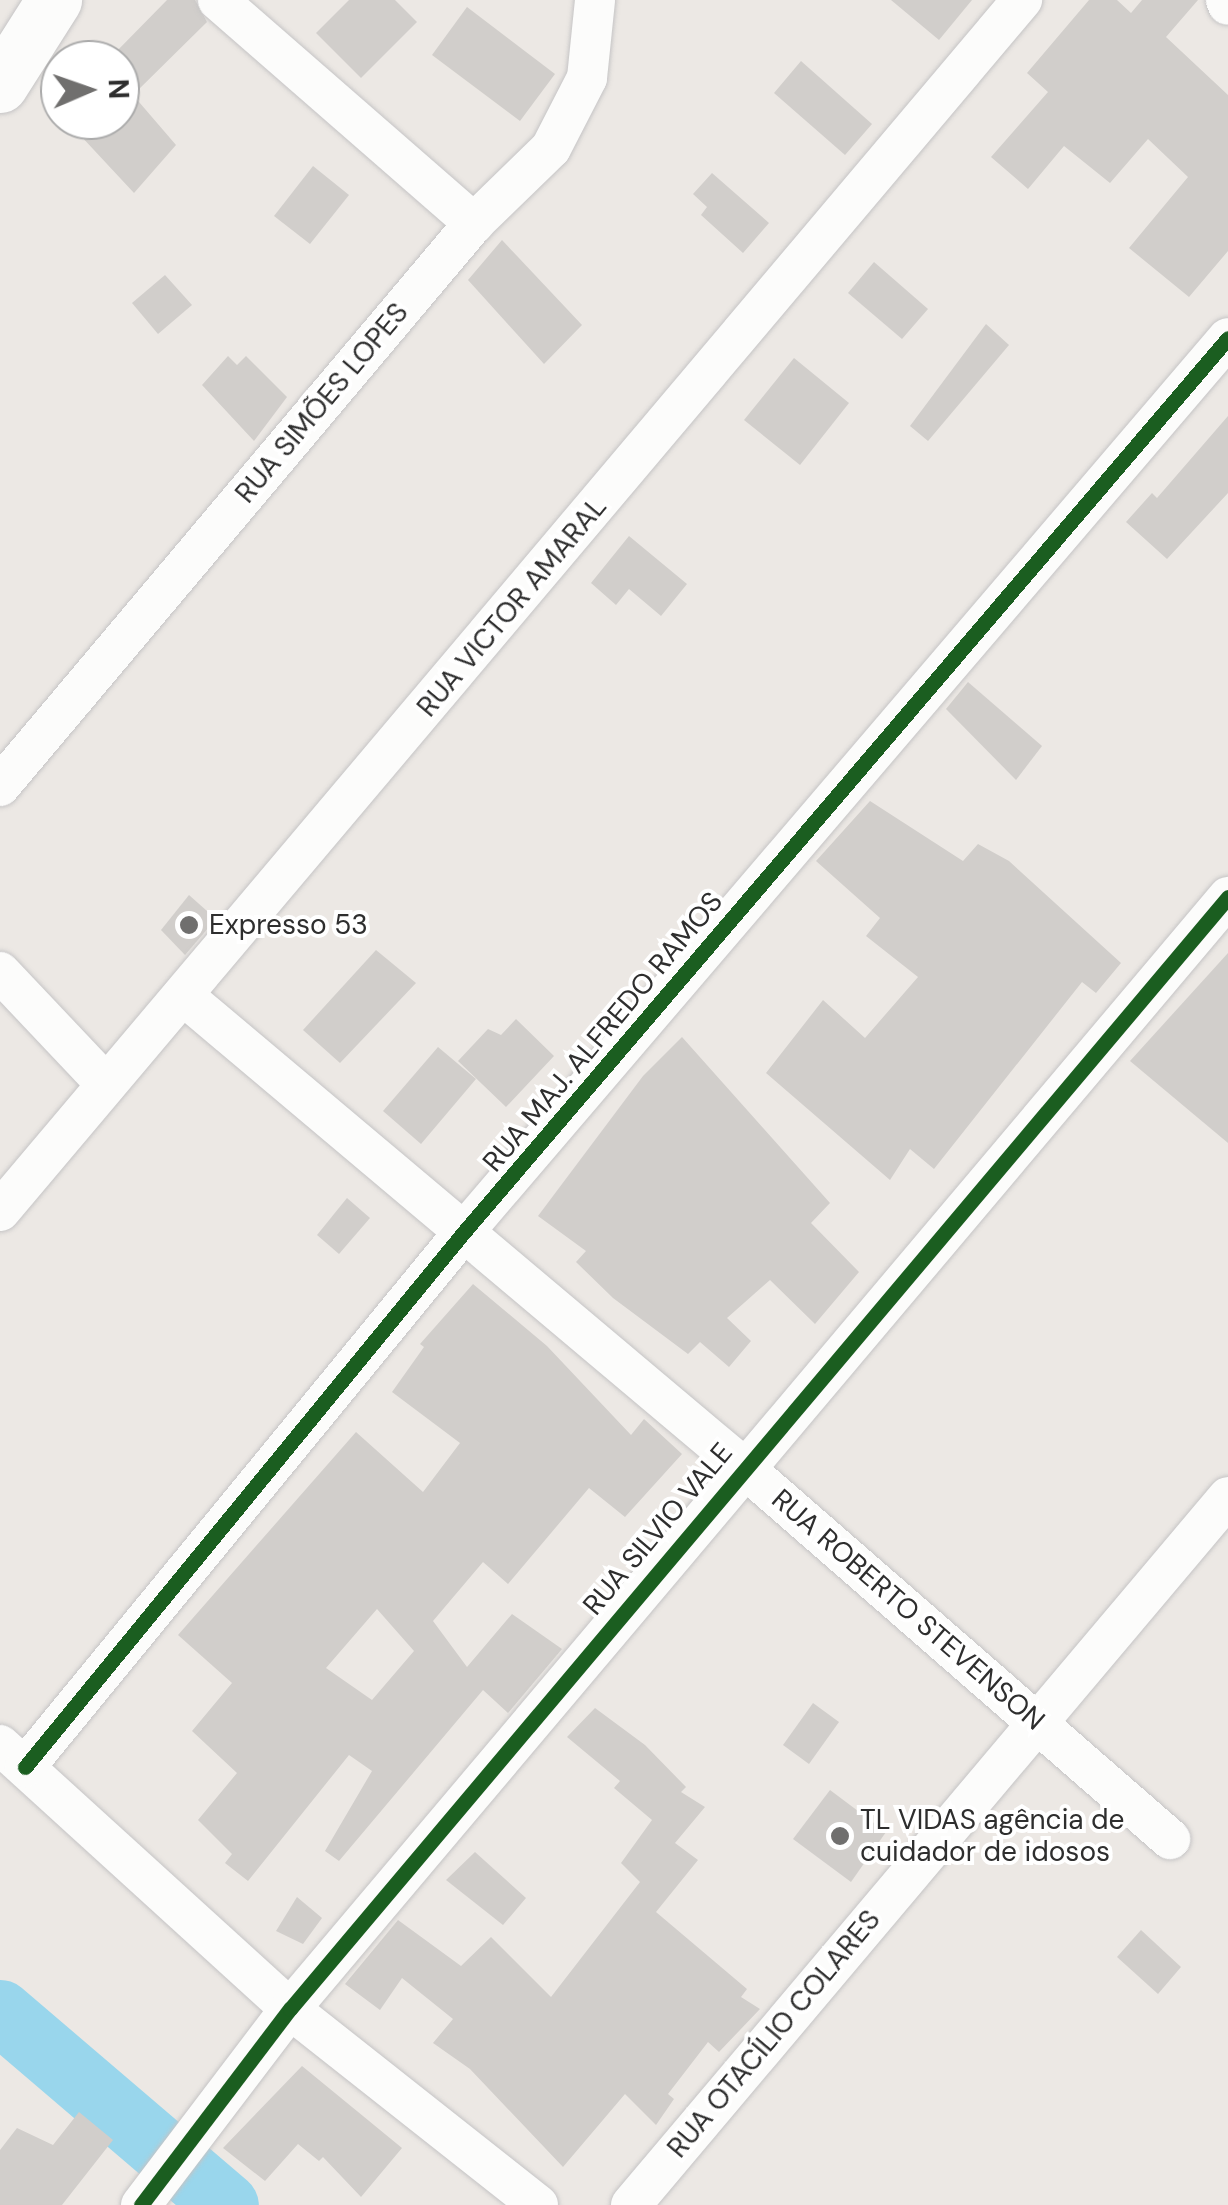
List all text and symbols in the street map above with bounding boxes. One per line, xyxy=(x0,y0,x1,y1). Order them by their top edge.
north arrow xyxy=(40,40,140,140)
text: N xyxy=(100,78,137,100)
street label: RUA SIMÕES LOPES xyxy=(229,296,415,510)
street label: RUA VICTOR AMARAL xyxy=(410,490,614,724)
street label: RUA MAJ. ALFREDO RAMOS xyxy=(476,885,730,1179)
place label: Expresso 53 xyxy=(209,908,368,942)
marker: Expresso 53 xyxy=(178,914,200,936)
street label: RUA SILVIO VALE xyxy=(576,1436,740,1622)
street label: RUA ROBERTO STEVENSON xyxy=(765,1482,1051,1738)
place label: TL VIDAS agência de cuidador de idosos xyxy=(860,1803,1124,1869)
marker: TL VIDAS agência de cuidador de idosos xyxy=(829,1825,851,1847)
street label: RUA OTACÍLIO COLARES xyxy=(661,1903,887,2165)

